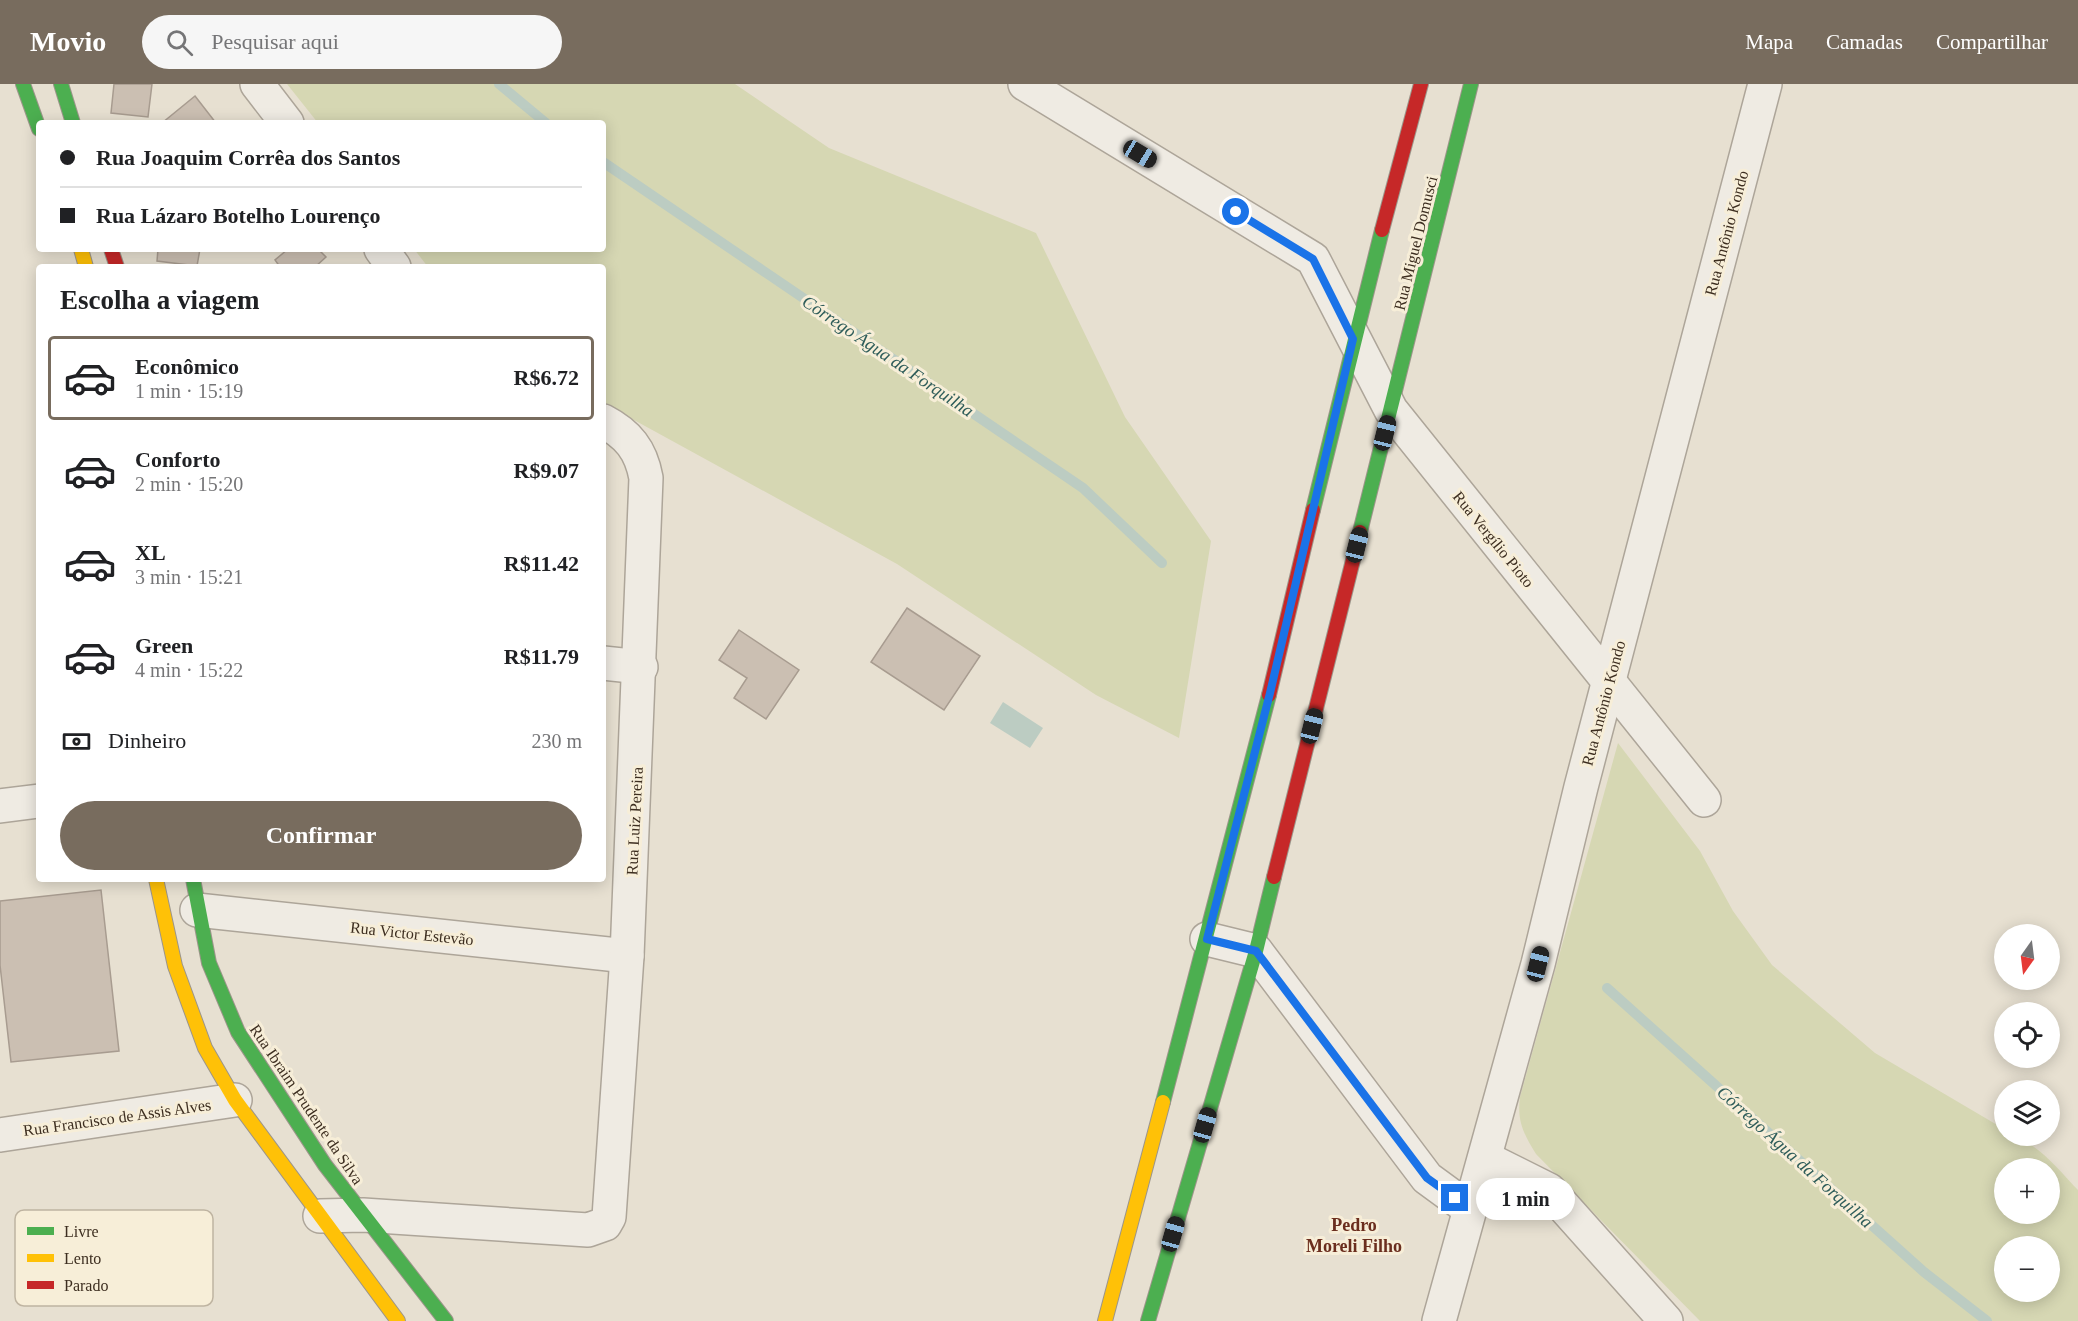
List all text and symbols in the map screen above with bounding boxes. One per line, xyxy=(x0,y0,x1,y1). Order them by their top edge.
search box xyxy=(142,15,562,69)
text: Movio xyxy=(30,26,106,57)
icon: search xyxy=(163,26,196,59)
text: Pesquisar aqui xyxy=(211,29,339,54)
text: Mapa xyxy=(1745,30,1793,54)
text: Camadas xyxy=(1826,30,1903,54)
text: Compartilhar xyxy=(1936,30,2048,54)
car xyxy=(1120,137,1160,171)
text: Rua Joaquim Corrêa dos Santos xyxy=(96,145,400,170)
street label: Rua Antônio Kondo xyxy=(1702,169,1751,298)
street label: Rua Miguel Domusci xyxy=(1391,174,1442,312)
route start xyxy=(1222,198,1249,225)
text: Rua Lázaro Botelho Lourenço xyxy=(96,203,381,228)
text: Escolha a viagem xyxy=(60,285,260,315)
water label: Córrego Água da Forquilha xyxy=(799,290,978,421)
icon: car xyxy=(63,351,117,405)
text: Econômico xyxy=(135,354,239,379)
text: R$6.72 xyxy=(514,365,579,390)
text: 1 min · 15:19 xyxy=(135,380,243,402)
car xyxy=(1372,413,1398,453)
icon: car xyxy=(63,444,117,498)
text: Conforto xyxy=(135,447,221,472)
text: R$9.07 xyxy=(514,458,579,483)
text: 2 min · 15:20 xyxy=(135,473,243,495)
street label: Rua Vergílio Pioto xyxy=(1449,488,1538,591)
car xyxy=(1344,525,1370,565)
icon: car xyxy=(63,537,117,591)
text: XL xyxy=(135,540,166,565)
text: R$11.42 xyxy=(504,551,579,576)
text: 3 min · 15:21 xyxy=(135,566,243,588)
icon: car xyxy=(63,630,117,684)
text: Green xyxy=(135,633,193,658)
street label: Rua Antônio Kondo xyxy=(1579,639,1628,768)
text: R$11.79 xyxy=(504,644,579,669)
text: 4 min · 15:22 xyxy=(135,659,243,681)
car xyxy=(1299,706,1325,746)
icon: cash xyxy=(60,725,93,758)
text: Dinheiro xyxy=(108,728,186,753)
text: 230 m xyxy=(531,730,582,752)
street label: Rua Luiz Pereira xyxy=(623,766,646,876)
button: Confirmar xyxy=(60,801,582,870)
street label: Rua Victor Estevão xyxy=(349,919,475,948)
north arrow xyxy=(1994,924,2060,990)
map controls xyxy=(1994,924,2060,1302)
car xyxy=(1525,944,1551,984)
button: locate xyxy=(1994,1002,2060,1068)
street label: Rua Ibraim Prudente da Silva xyxy=(247,1021,367,1187)
button: layers xyxy=(1994,1080,2060,1146)
water label: Córrego Água da Forquilha xyxy=(1713,1081,1877,1232)
street label: Rua Francisco de Assis Alves xyxy=(22,1096,212,1139)
car xyxy=(1191,1105,1219,1145)
button: + xyxy=(1994,1158,2060,1224)
callout: 1 min xyxy=(1476,1177,1575,1219)
route end xyxy=(1441,1184,1468,1211)
text: 1 min xyxy=(1501,1188,1550,1210)
legend xyxy=(15,1210,213,1306)
car xyxy=(1159,1214,1187,1254)
district label: Pedro Moreli Filho xyxy=(1306,1215,1402,1256)
text: Livre xyxy=(64,1223,99,1240)
button: − xyxy=(1994,1236,2060,1302)
text: Lento xyxy=(64,1250,101,1267)
text: Parado xyxy=(64,1277,108,1294)

